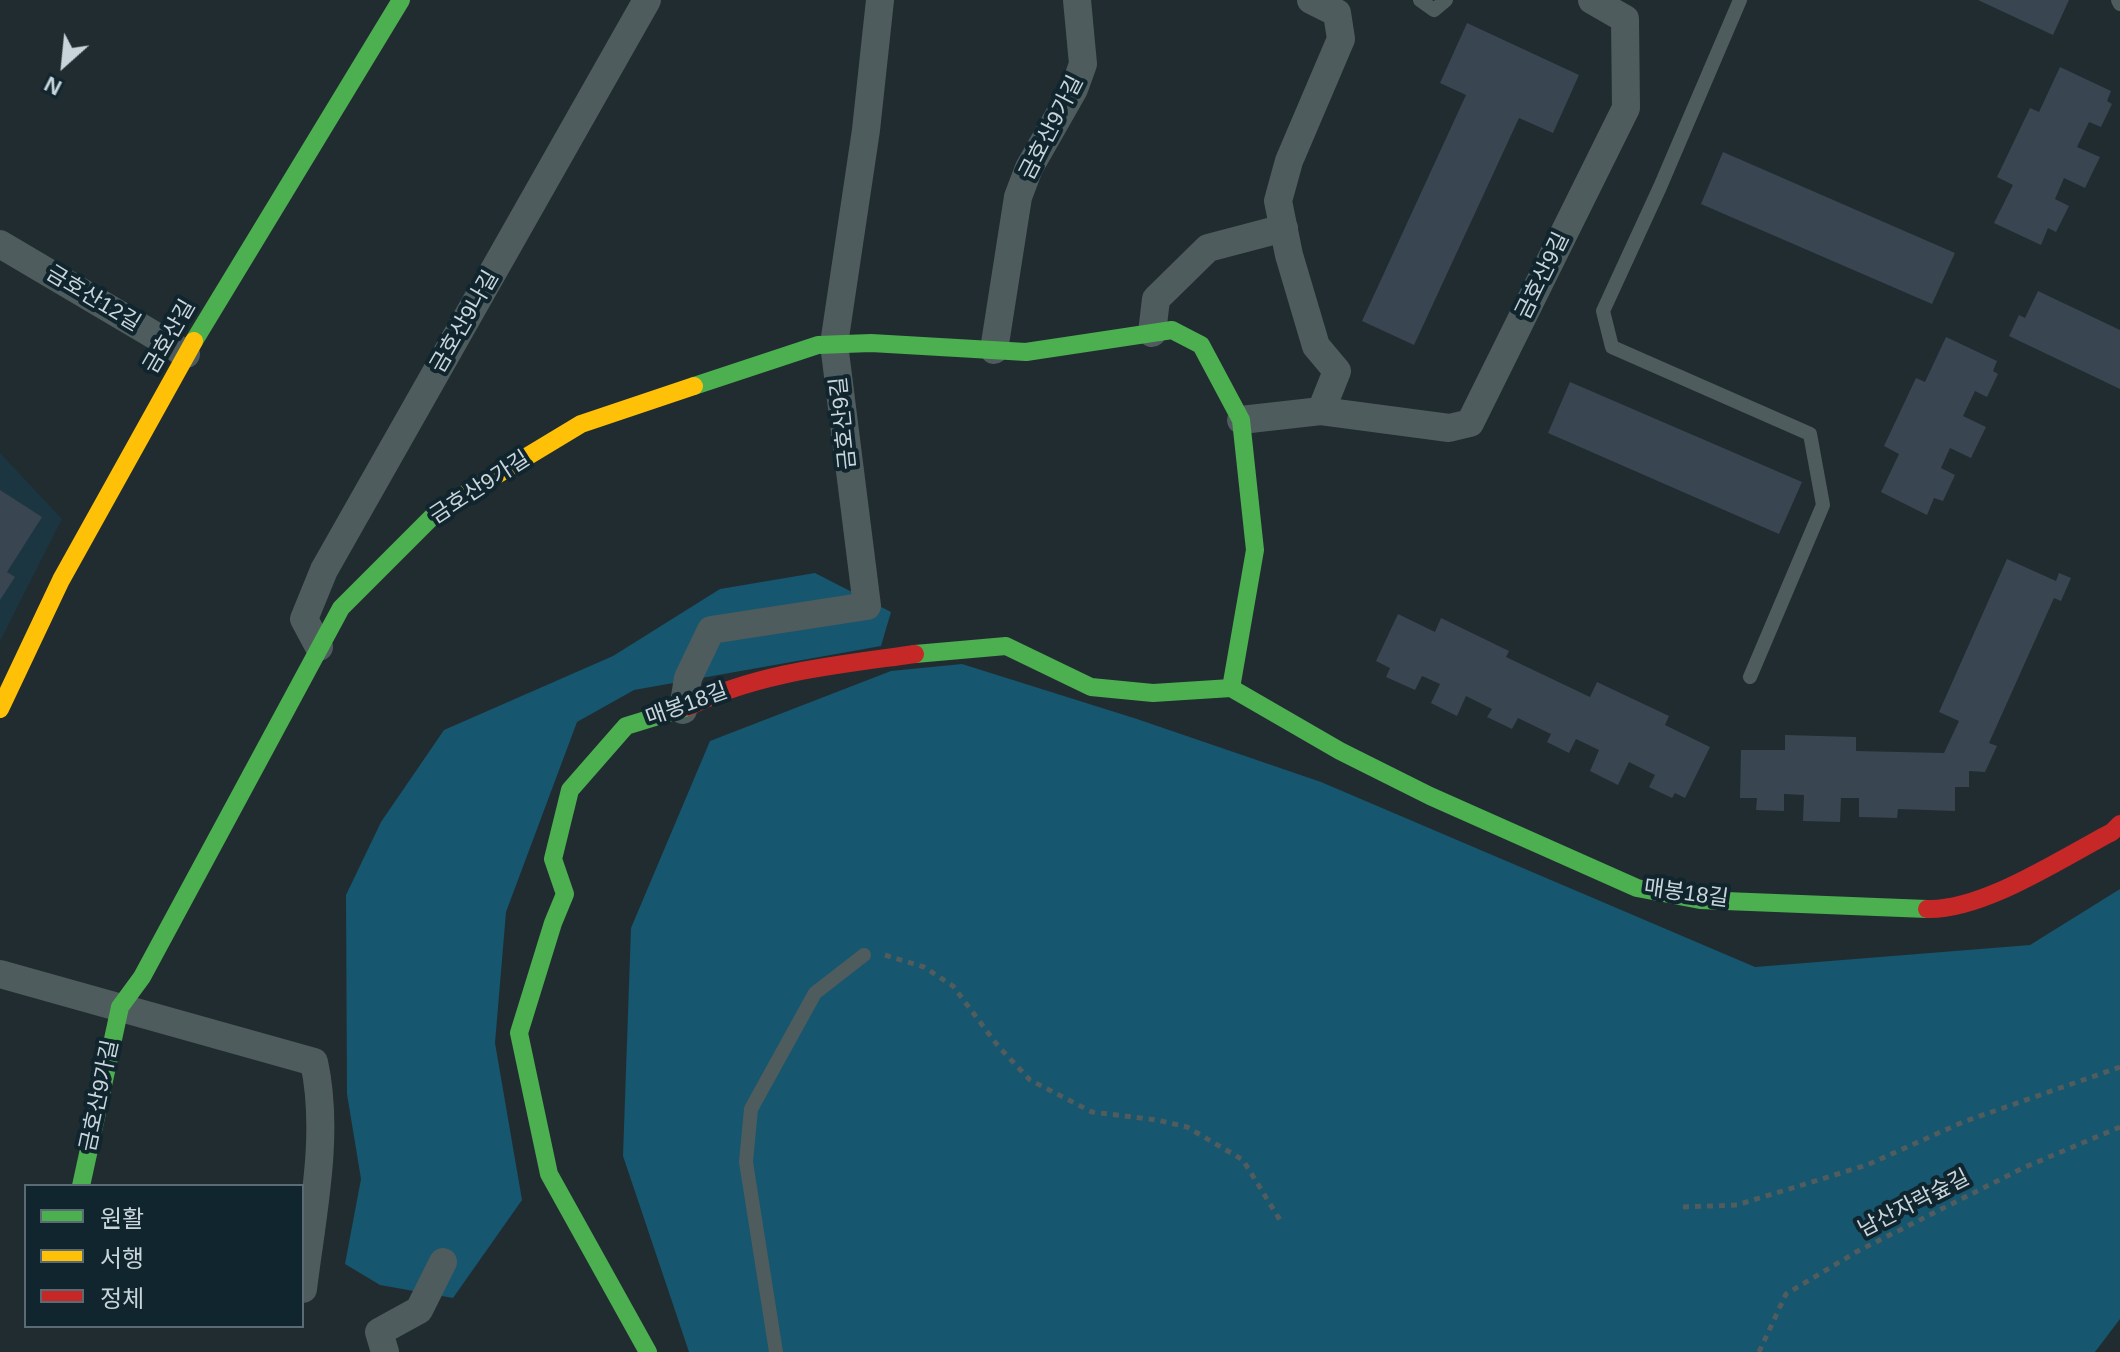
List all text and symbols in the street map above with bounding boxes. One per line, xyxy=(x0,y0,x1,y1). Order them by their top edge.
north arrow xyxy=(24,24,104,104)
text: N xyxy=(40,71,66,101)
street label: 금호산9가길 xyxy=(1014,71,1090,185)
street label: 금호산9길 xyxy=(1511,228,1575,324)
street label: 금호산12길 xyxy=(41,261,145,337)
street label: 금호산9나길 xyxy=(425,266,505,378)
street label: 금호산길 xyxy=(138,295,202,379)
street label: 금호산9길 xyxy=(826,375,862,471)
street label: 금호산9가길 xyxy=(425,446,535,530)
street label: 매봉18길 xyxy=(642,678,732,732)
street label: 매봉18길 xyxy=(1642,875,1730,913)
street label: 금호산9가길 xyxy=(75,1038,125,1154)
street label: 남산자락숲길 xyxy=(1854,1165,1974,1243)
legend xyxy=(24,1184,304,1328)
text: 원활 xyxy=(100,1205,144,1232)
text: 서행 xyxy=(100,1245,144,1272)
text: 정체 xyxy=(100,1285,144,1312)

